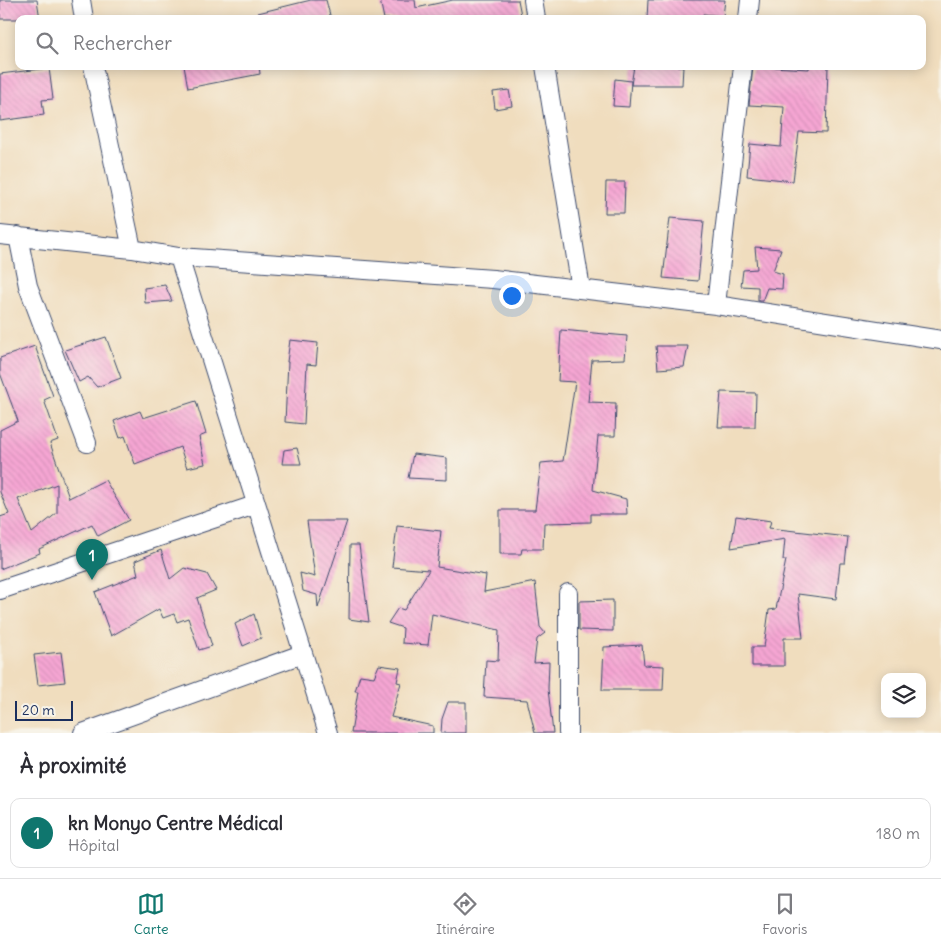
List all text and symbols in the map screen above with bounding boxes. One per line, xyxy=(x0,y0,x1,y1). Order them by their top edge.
search box xyxy=(15,15,926,70)
icon: search xyxy=(33,29,61,57)
text: Rechercher xyxy=(73,31,172,55)
your location xyxy=(499,283,525,309)
pin: 1 xyxy=(76,539,108,580)
map controls xyxy=(881,673,926,718)
button: layers xyxy=(881,673,926,718)
scale bar xyxy=(15,698,72,721)
text: 20 m xyxy=(22,701,55,719)
text: À proximité xyxy=(20,752,127,779)
text: kn Monyo Centre Médical xyxy=(68,811,283,835)
text: 1 xyxy=(34,823,40,843)
text: 180 m xyxy=(876,823,920,843)
text: Hôpital xyxy=(68,835,119,855)
tab: Carte xyxy=(134,890,169,938)
tab: Itinéraire xyxy=(436,890,495,938)
tab: Favoris xyxy=(762,890,807,938)

